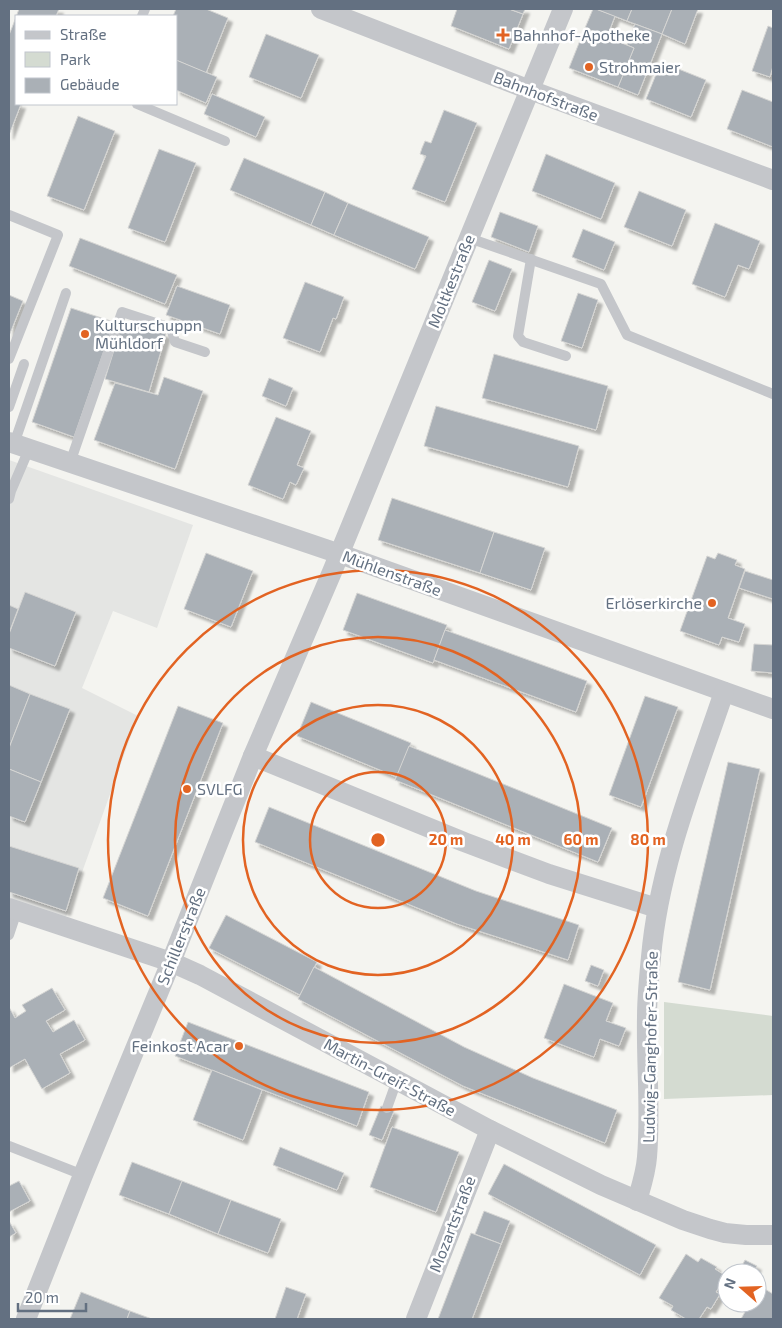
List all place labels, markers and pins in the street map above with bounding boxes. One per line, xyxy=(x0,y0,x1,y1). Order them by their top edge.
place label: Bahnhof-Apotheke xyxy=(513,25,650,44)
marker: Bahnhof-Apotheke xyxy=(497,29,509,41)
place label: Strohmaier xyxy=(599,57,681,76)
marker: Strohmaier xyxy=(583,61,595,73)
place label: Kulturschuppn Mühldorf xyxy=(95,315,202,352)
marker: Kulturschuppn Mühldorf xyxy=(79,328,91,340)
place label: Erlöserkirche xyxy=(606,593,702,612)
marker: Erlöserkirche xyxy=(706,597,718,609)
place label: SVLFG xyxy=(197,779,243,798)
marker: SVLFG xyxy=(181,783,193,795)
centre of rings xyxy=(369,831,387,849)
place label: Feinkost Acar xyxy=(131,1036,230,1055)
marker: Feinkost Acar xyxy=(233,1040,245,1052)

